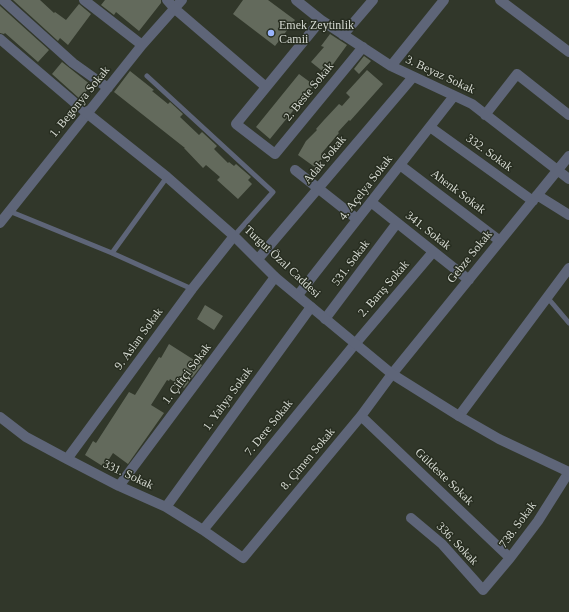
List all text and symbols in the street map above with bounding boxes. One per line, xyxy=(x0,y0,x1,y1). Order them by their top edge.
place label: Emek Zeytinlik Camii xyxy=(279,19,354,47)
marker: Emek Zeytinlik Camii xyxy=(266,28,276,38)
street label: 3. Beyaz Sokak xyxy=(403,53,477,97)
street label: 2. Beste Sokak xyxy=(281,60,337,124)
street label: 1. Begonya Sokak xyxy=(47,63,113,141)
street label: 332. Sokak xyxy=(463,131,515,175)
street label: Adak Sokak xyxy=(301,133,349,187)
street label: 4. Açelya Sokak xyxy=(336,152,396,224)
street label: Ahenk Sokak xyxy=(428,167,488,217)
street label: 341. Sokak xyxy=(402,209,454,253)
street label: Turgut Özal Caddesi xyxy=(241,223,323,301)
street label: Gebze Sokak xyxy=(444,228,496,286)
street label: 531. Sokak xyxy=(329,237,373,289)
street label: 2. Barış Sokak xyxy=(355,258,413,320)
street label: 9. Aslan Sokak xyxy=(112,305,166,373)
street label: 1. Çiftçi Sokak xyxy=(159,341,215,407)
street label: 1. Yahya Sokak xyxy=(200,364,256,434)
street label: 7. Dere Sokak xyxy=(242,397,296,459)
street label: 8. Çimen Sokak xyxy=(278,425,338,493)
street label: Güldeste Sokak xyxy=(412,446,476,508)
street label: 331. Sokak xyxy=(100,457,156,493)
street label: 738. Sokak xyxy=(496,499,540,551)
street label: 336. Sokak xyxy=(433,520,481,568)

